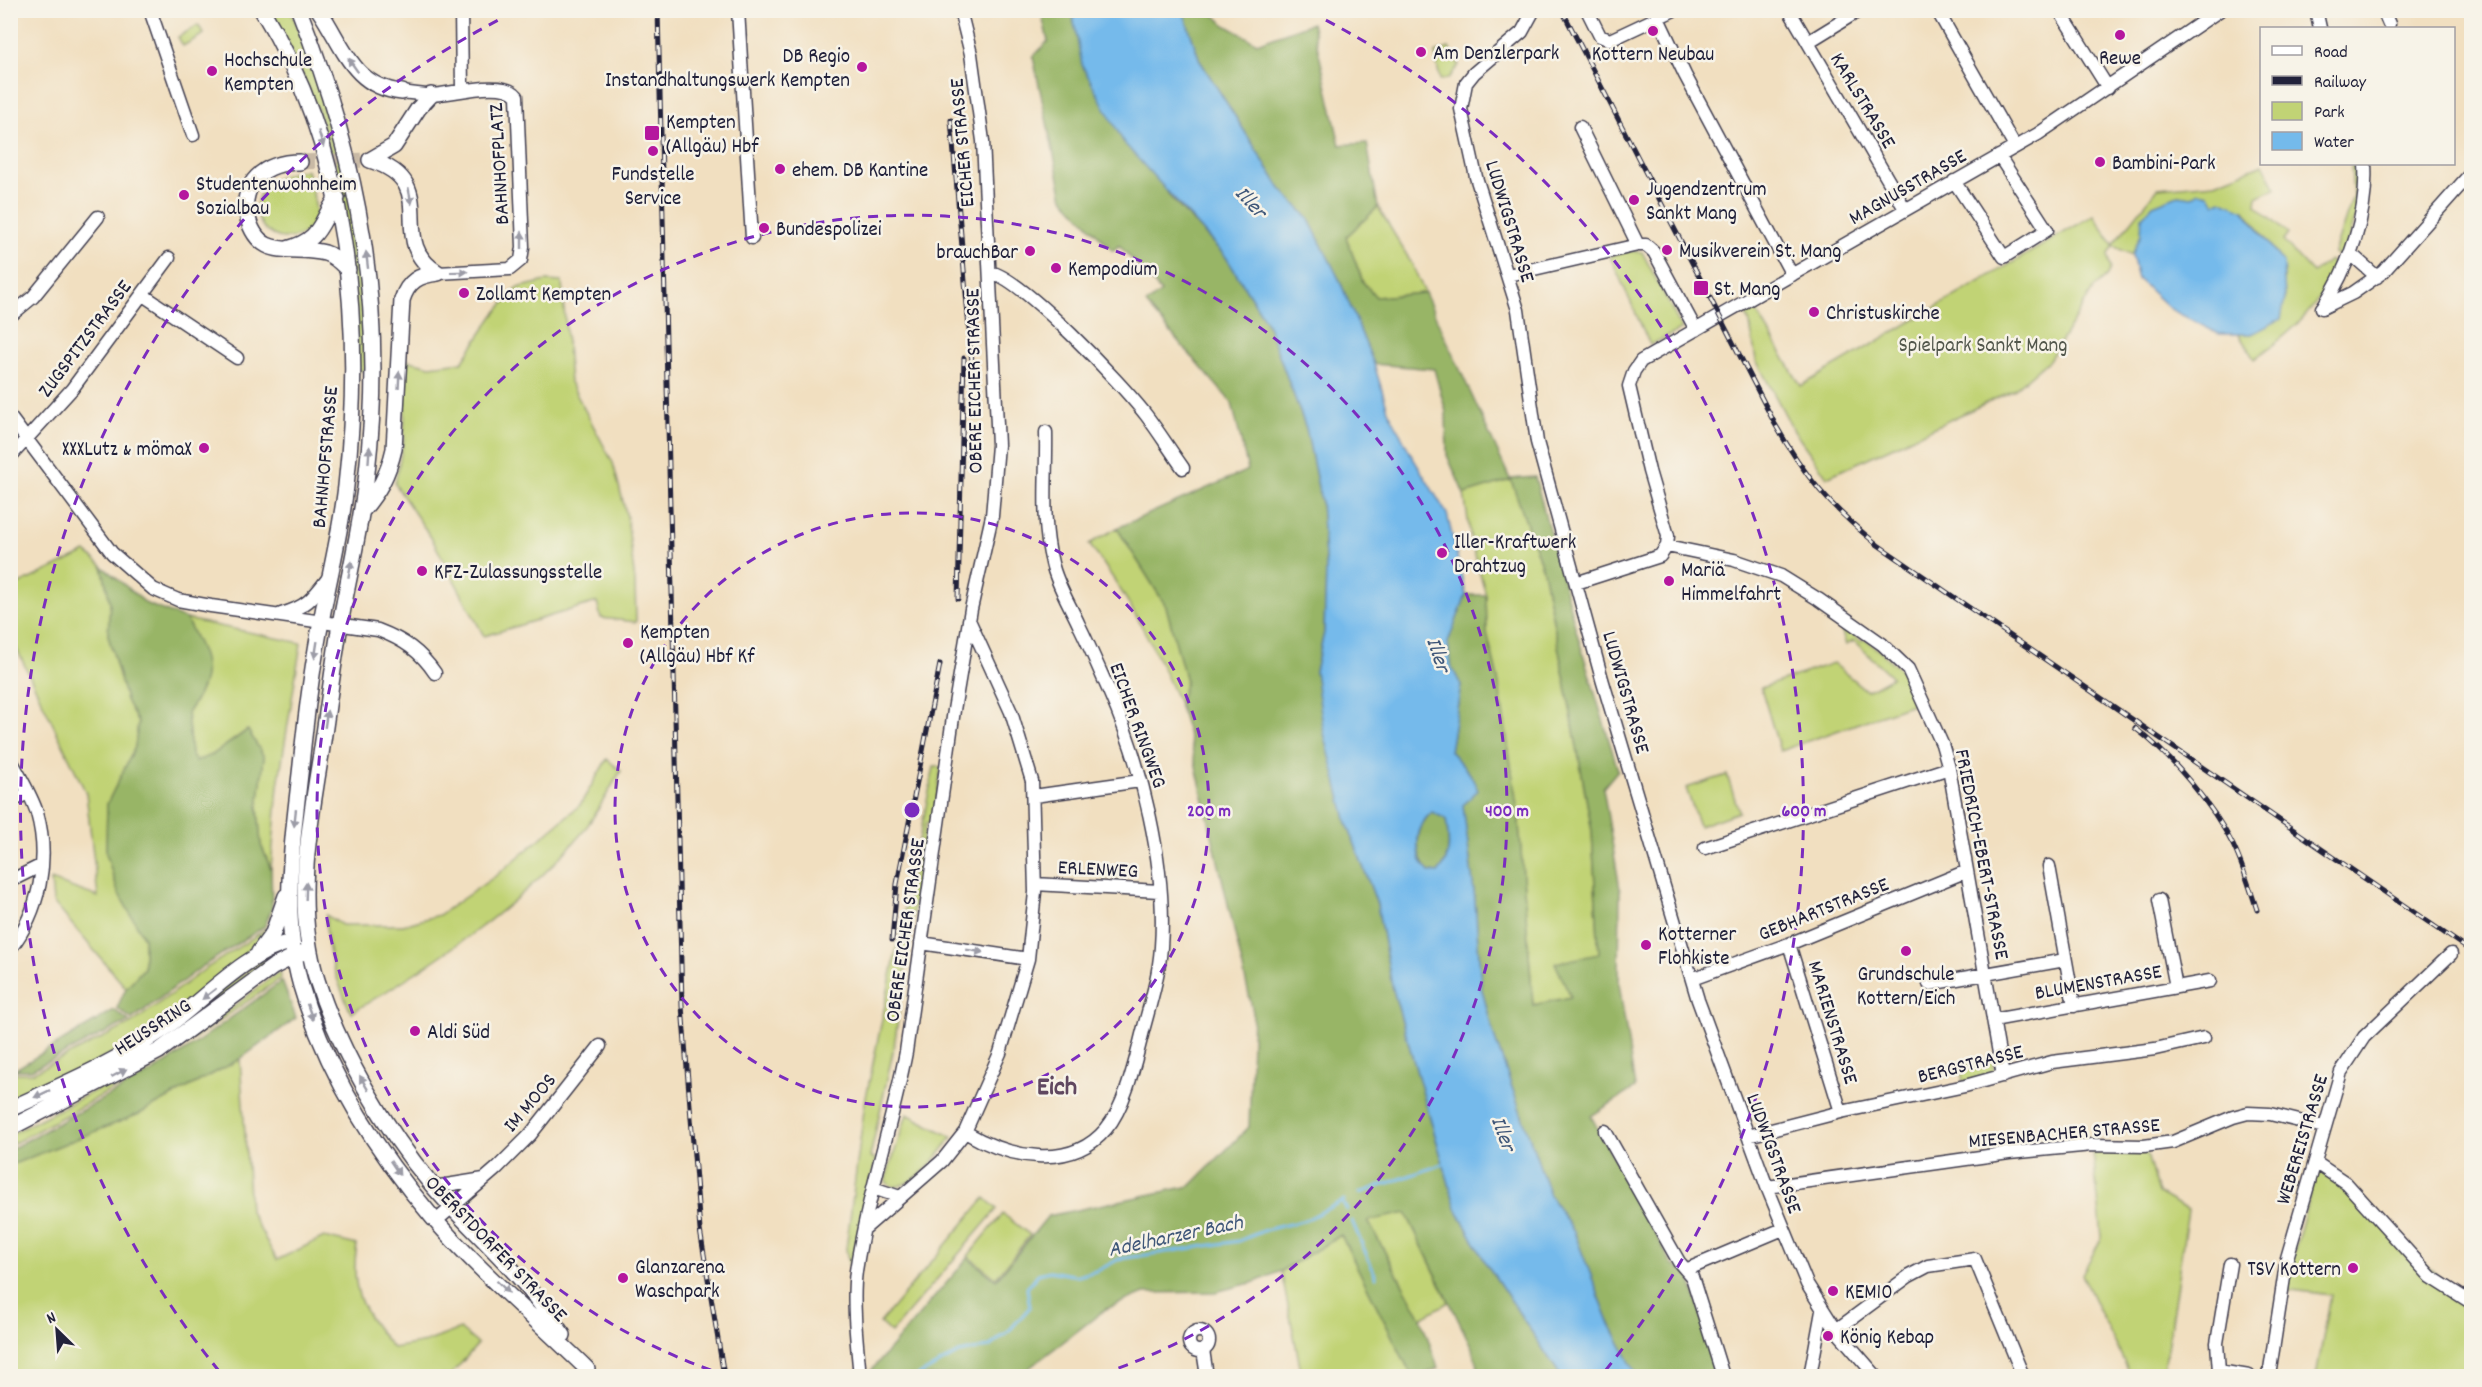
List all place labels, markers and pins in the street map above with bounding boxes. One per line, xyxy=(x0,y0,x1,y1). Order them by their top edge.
marker: Kottern Neubau xyxy=(1646,24,1660,38)
marker: Rewe xyxy=(2113,28,2127,42)
place label: Am Denzlerpark xyxy=(1433,40,1559,70)
place label: Kottern Neubau xyxy=(1592,41,1714,71)
place label: DB Regio Instandhaltungswerk Kempten xyxy=(605,43,850,97)
marker: Am Denzlerpark xyxy=(1414,45,1428,59)
place label: Rewe xyxy=(2099,45,2141,75)
place label: Hochschule Kempten xyxy=(224,47,312,101)
marker: DB Regio Instandhaltungswerk Kempten xyxy=(855,60,869,74)
marker: Hochschule Kempten xyxy=(205,64,219,78)
place label: Kempten (Allgäu) Hbf xyxy=(666,109,759,163)
marker: Kempten (Allgäu) Hbf xyxy=(643,124,661,142)
marker: Fundstelle Service xyxy=(646,144,660,158)
place label: Bambini-Park xyxy=(2112,150,2216,180)
marker: Bambini-Park xyxy=(2093,155,2107,169)
place label: ehem. DB Kantine xyxy=(792,157,928,187)
place label: Fundstelle Service xyxy=(611,161,695,215)
marker: ehem. DB Kantine xyxy=(773,162,787,176)
place label: Studentenwohnheim Sozialbau xyxy=(196,171,357,225)
place label: Jugendzentrum Sankt Mang xyxy=(1646,176,1767,230)
marker: Studentenwohnheim Sozialbau xyxy=(177,188,191,202)
marker: Jugendzentrum Sankt Mang xyxy=(1627,193,1641,207)
place label: Bundespolizei xyxy=(776,216,882,246)
marker: Bundespolizei xyxy=(757,221,771,235)
place label: Musikverein St. Mang xyxy=(1679,238,1841,268)
place label: brauchBar xyxy=(937,239,1018,269)
marker: Musikverein St. Mang xyxy=(1660,243,1674,257)
marker: brauchBar xyxy=(1023,244,1037,258)
place label: Kempodium xyxy=(1068,256,1158,286)
marker: Kempodium xyxy=(1049,261,1063,275)
place label: St. Mang xyxy=(1714,276,1780,306)
marker: St. Mang xyxy=(1692,279,1710,297)
place label: Zollamt Kempten xyxy=(476,281,611,311)
marker: Zollamt Kempten xyxy=(457,286,471,300)
place label: Christuskirche xyxy=(1826,300,1940,330)
marker: Christuskirche xyxy=(1807,305,1821,319)
place label: XXXLutz & mömaX xyxy=(62,436,192,466)
marker: XXXLutz & mömaX xyxy=(197,441,211,455)
place label: Iller-Kraftwerk Drahtzug xyxy=(1454,529,1576,583)
marker: Iller-Kraftwerk Drahtzug xyxy=(1435,546,1449,560)
place label: Mariä Himmelfahrt xyxy=(1681,557,1781,611)
place label: KFZ-Zulassungsstelle xyxy=(434,559,602,589)
marker: KFZ-Zulassungsstelle xyxy=(415,564,429,578)
marker: Mariä Himmelfahrt xyxy=(1662,574,1676,588)
place label: Kempten (Allgäu) Hbf Kf xyxy=(640,619,755,673)
marker: Kempten (Allgäu) Hbf Kf xyxy=(621,636,635,650)
centre of rings xyxy=(902,800,922,820)
place label: Kotterner Flohkiste xyxy=(1658,921,1737,975)
marker: Kotterner Flohkiste xyxy=(1639,938,1653,952)
marker: Grundschule Kottern/Eich xyxy=(1899,944,1913,958)
place label: Grundschule Kottern/Eich xyxy=(1857,961,1955,1015)
place label: Aldi Süd xyxy=(427,1019,490,1049)
marker: Aldi Süd xyxy=(408,1024,422,1038)
place label: Glanzarena Waschpark xyxy=(635,1254,726,1308)
place label: TSV Kottern xyxy=(2247,1256,2341,1286)
marker: TSV Kottern xyxy=(2346,1261,2360,1275)
marker: Glanzarena Waschpark xyxy=(616,1271,630,1285)
place label: KEM10 xyxy=(1845,1279,1893,1309)
marker: KEM10 xyxy=(1826,1284,1840,1298)
place label: König Kebap xyxy=(1840,1324,1934,1354)
marker: König Kebap xyxy=(1821,1329,1835,1343)

